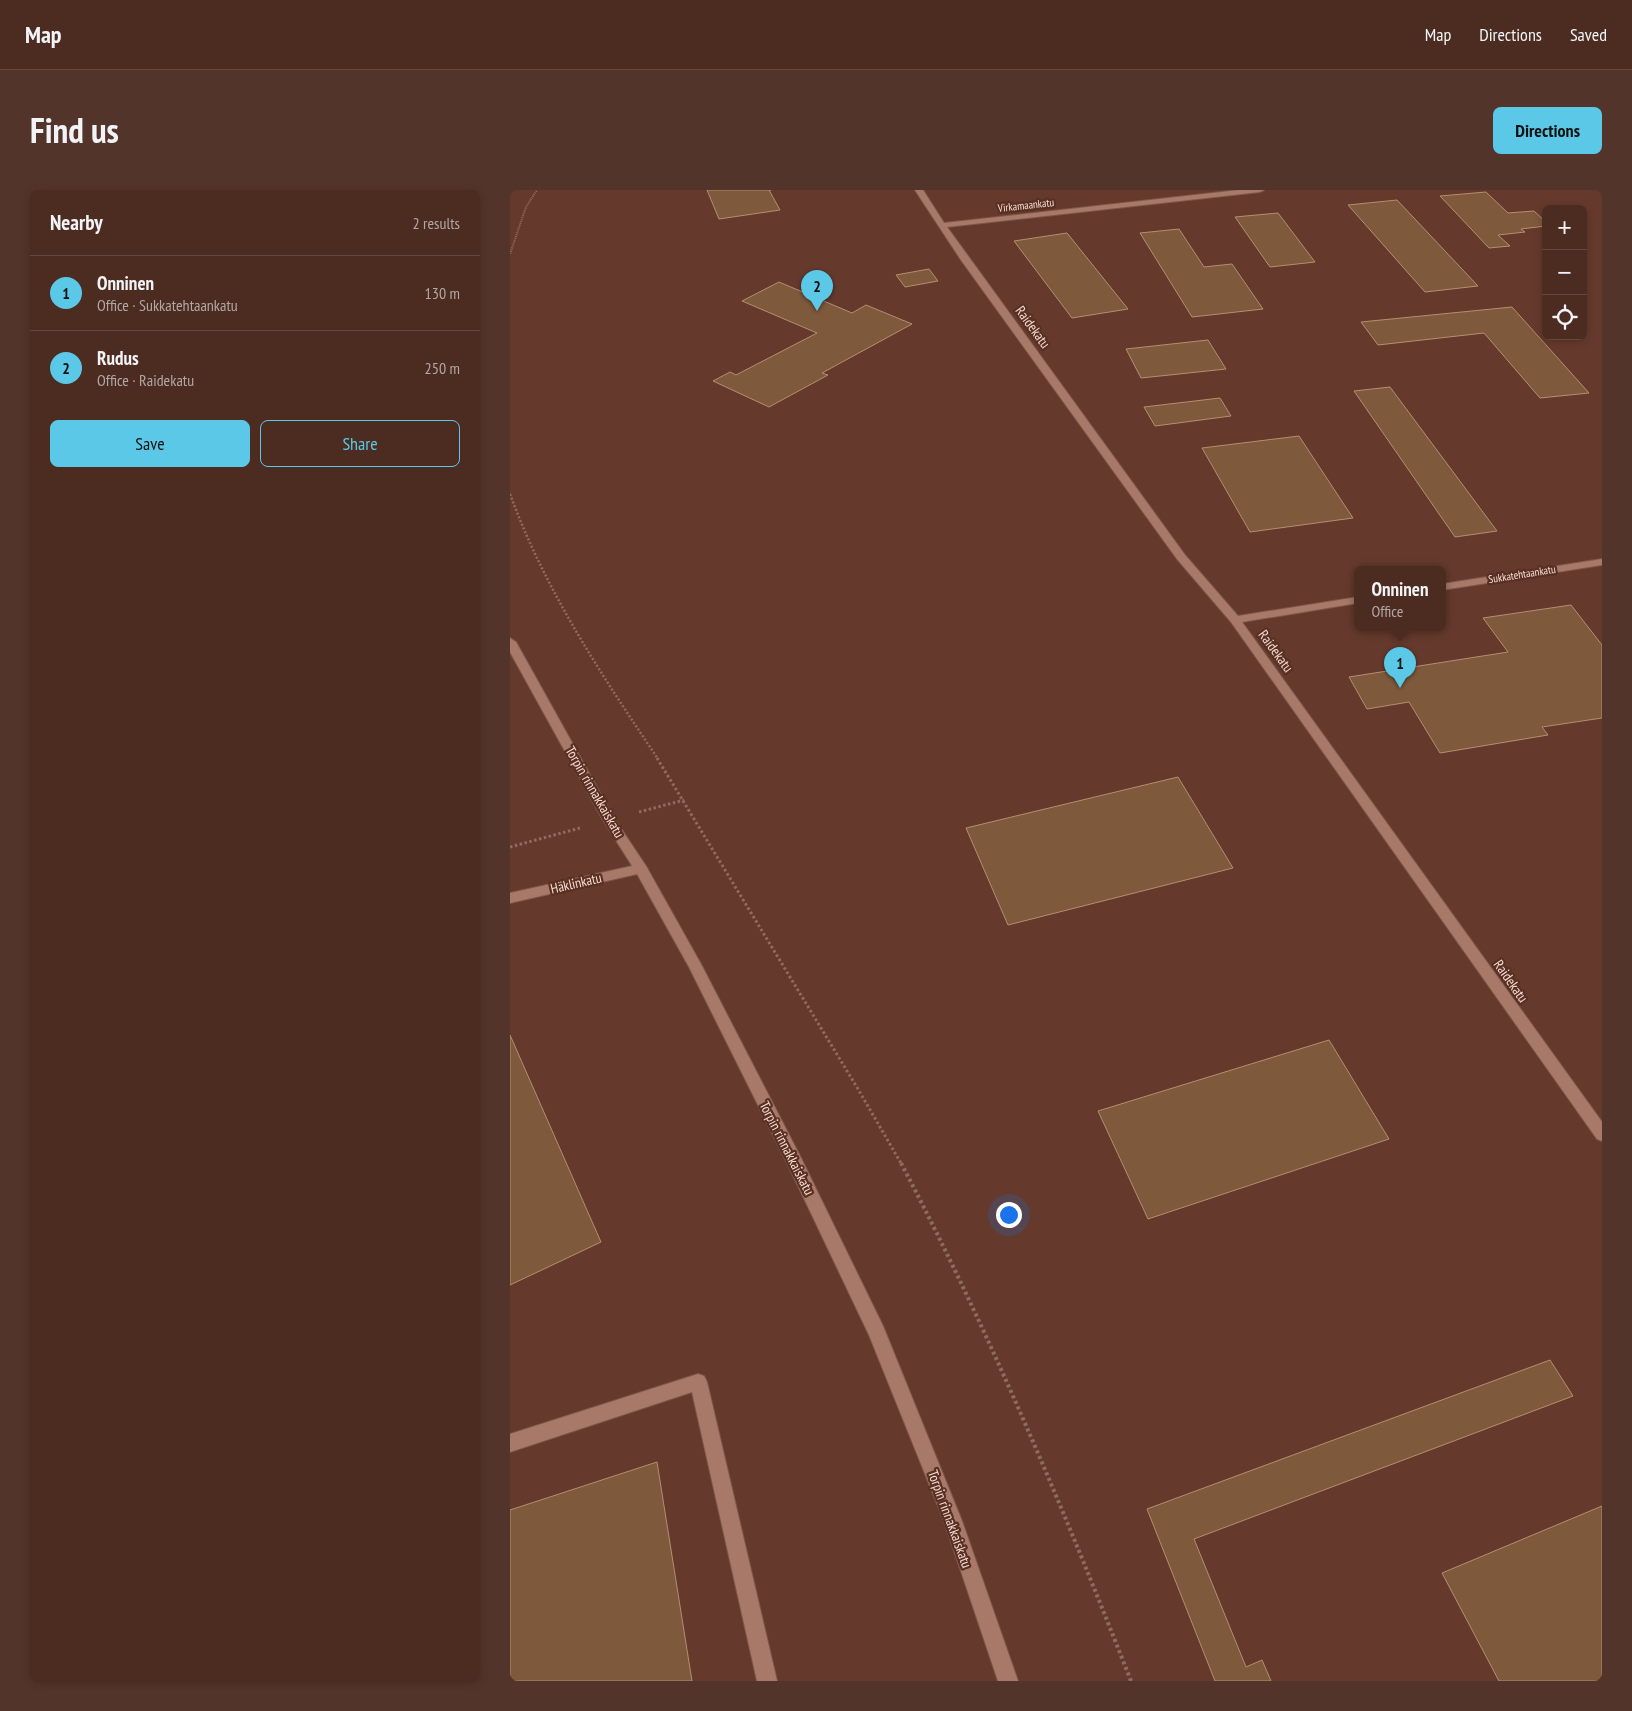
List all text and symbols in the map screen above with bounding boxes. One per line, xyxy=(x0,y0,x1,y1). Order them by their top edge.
text: Map xyxy=(25,19,62,50)
text: Map xyxy=(1425,23,1451,46)
text: Directions xyxy=(1479,23,1542,46)
text: Saved xyxy=(1570,23,1607,46)
text: Find us xyxy=(30,107,119,153)
button: Directions xyxy=(1493,107,1602,154)
street label: Virkamaankatu xyxy=(996,195,1055,215)
map controls xyxy=(1542,205,1587,340)
button: + xyxy=(1542,205,1587,250)
text: Nearby xyxy=(50,209,103,236)
text: 2 results xyxy=(413,213,460,233)
button: − xyxy=(1542,250,1587,295)
pin: 2 xyxy=(801,270,833,311)
text: Onninen xyxy=(97,271,154,295)
text: 1 xyxy=(62,283,70,303)
text: 130 m xyxy=(425,283,460,303)
text: Office · Sukkatehtaankatu xyxy=(97,295,238,315)
button: locate xyxy=(1542,295,1587,340)
street label: Raidekatu xyxy=(1012,302,1054,352)
text: Rudus xyxy=(97,346,139,370)
text: 2 xyxy=(62,358,70,378)
text: 250 m xyxy=(425,358,460,378)
text: Office · Raidekatu xyxy=(97,370,194,390)
button: Save xyxy=(50,420,250,467)
button: Share xyxy=(260,420,460,467)
street label: Sukkatehtaankatu xyxy=(1487,562,1557,586)
popup xyxy=(1354,566,1446,631)
text: Onninen xyxy=(1371,577,1429,601)
text: Office xyxy=(1371,601,1403,621)
street label: Raidekatu xyxy=(1255,626,1297,676)
pin: 1 xyxy=(1384,647,1416,688)
street label: Torpin rinnakkaiskatu xyxy=(561,743,629,841)
street label: Häklinkatu xyxy=(549,868,603,898)
street label: Raidekatu xyxy=(1490,956,1532,1006)
street label: Torpin rinnakkaiskatu xyxy=(756,1098,818,1198)
your location xyxy=(996,1202,1022,1228)
street label: Torpin rinnakkaiskatu xyxy=(924,1468,976,1570)

